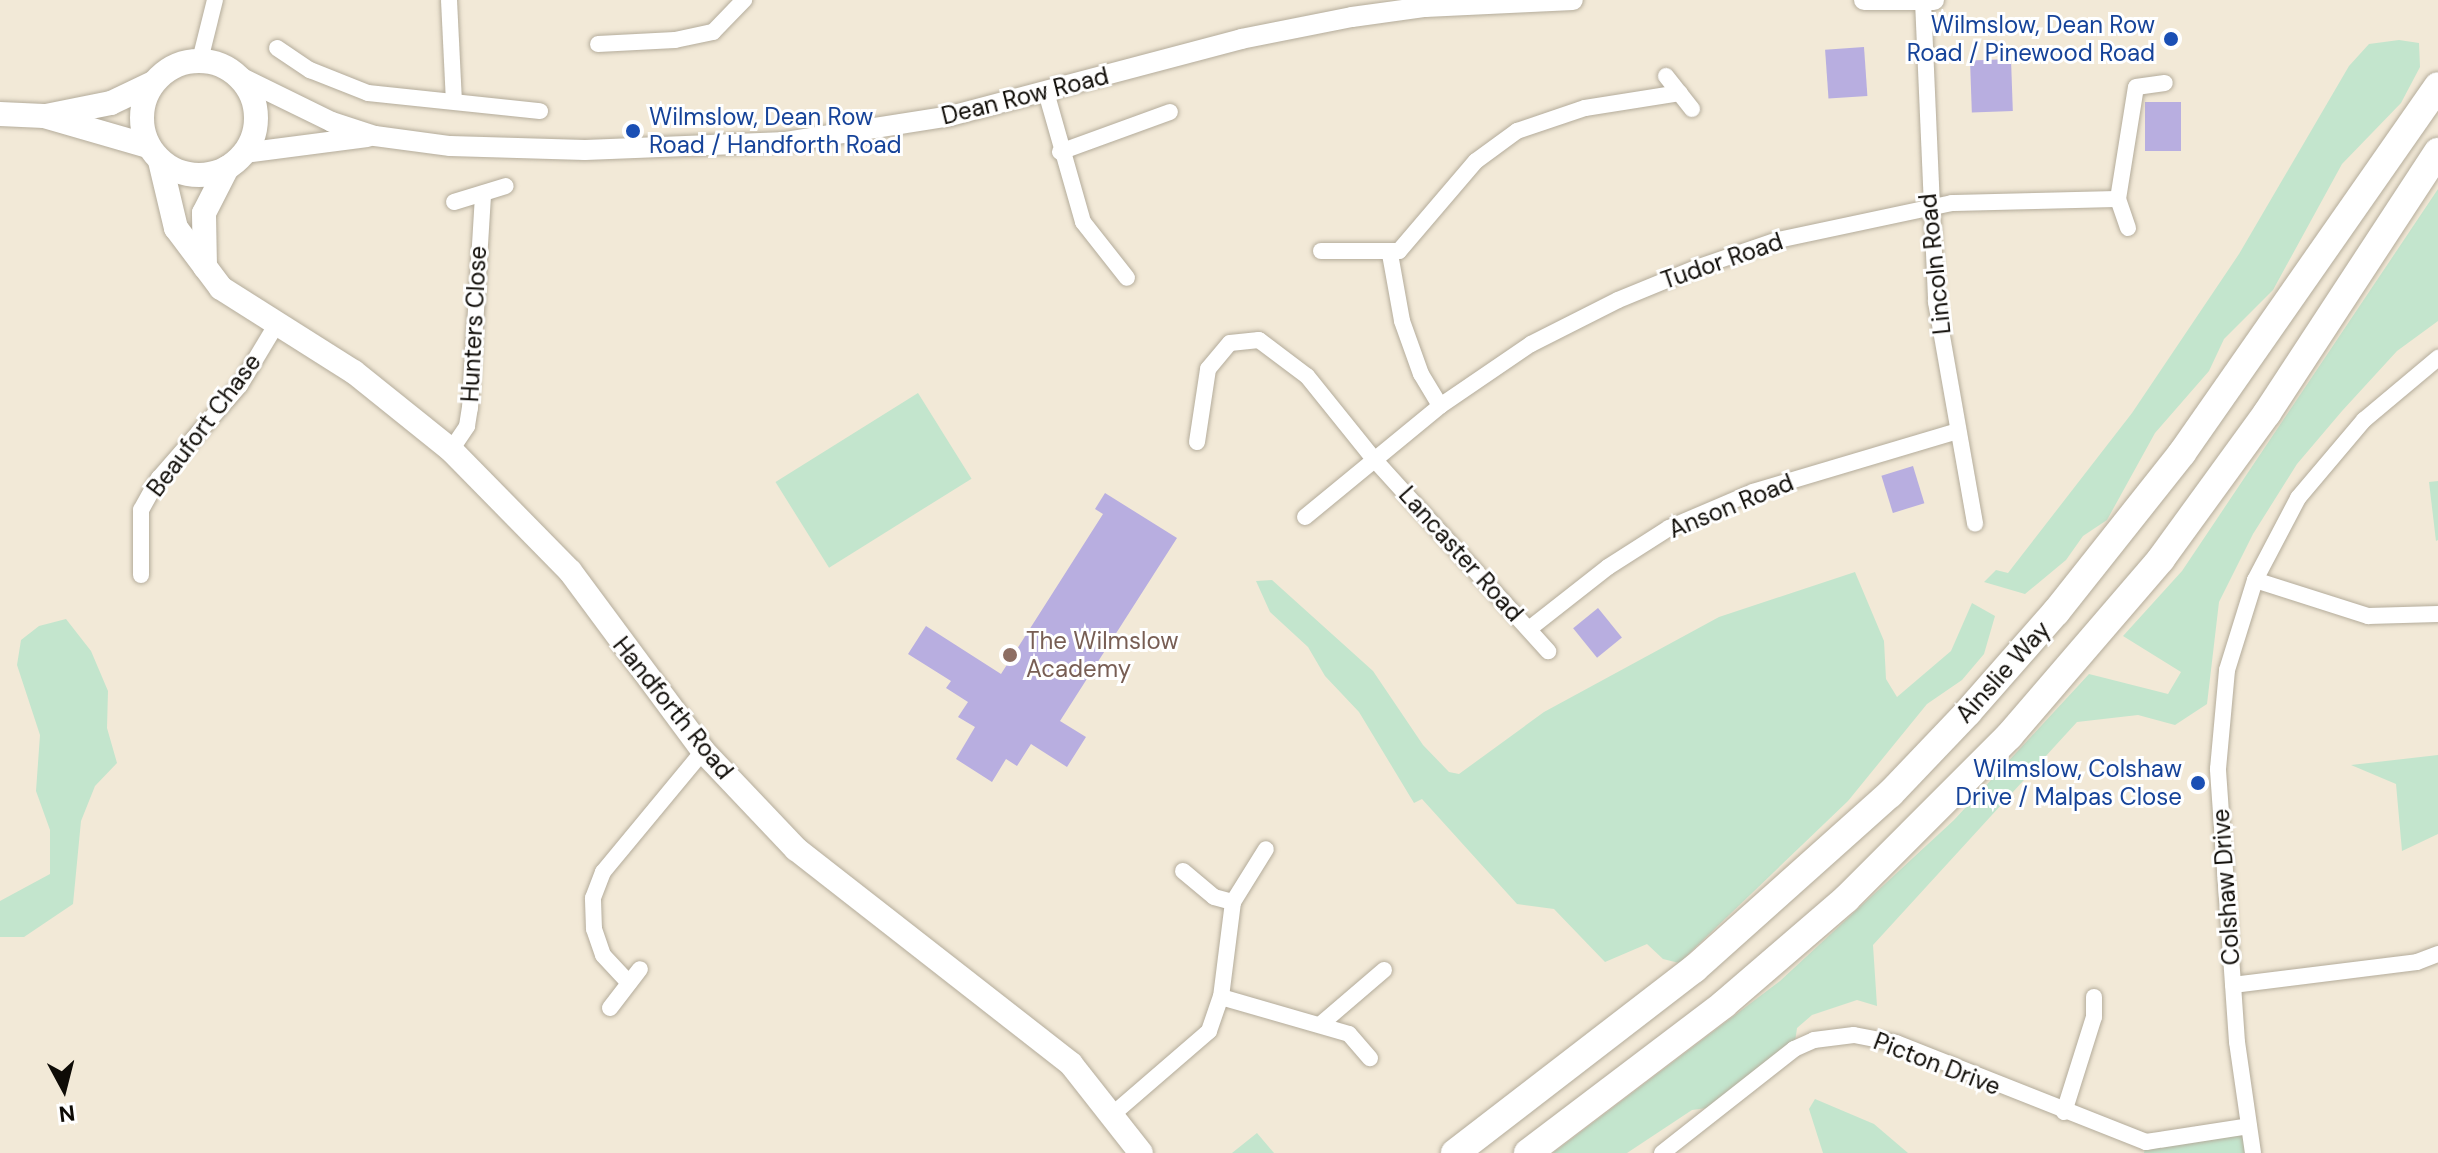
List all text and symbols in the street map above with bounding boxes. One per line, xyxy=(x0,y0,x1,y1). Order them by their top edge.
place label: Wilmslow, Dean Row Road / Pinewood Road xyxy=(1907,11,2155,67)
marker: Wilmslow, Dean Row Road / Pinewood Road xyxy=(2162,30,2180,48)
street label: Dean Row Road xyxy=(938,61,1112,131)
place label: Wilmslow, Dean Row Road / Handforth Road xyxy=(649,103,902,159)
marker: Wilmslow, Dean Row Road / Handforth Road xyxy=(624,122,642,140)
street label: Lincoln Road xyxy=(1913,192,1957,336)
street label: Tudor Road xyxy=(1658,227,1786,295)
street label: Hunters Close xyxy=(456,245,492,403)
street label: Beaufort Chase xyxy=(141,348,267,502)
street label: Anson Road xyxy=(1664,468,1798,544)
street label: Lancaster Road xyxy=(1393,481,1529,627)
street label: Ainslie Way xyxy=(1950,615,2056,729)
place label: The Wilmslow Academy xyxy=(1026,627,1178,683)
street label: Handforth Road xyxy=(607,631,739,785)
marker: The Wilmslow Academy xyxy=(1001,646,1019,664)
place label: Wilmslow, Colshaw Drive / Malpas Close xyxy=(1955,755,2182,811)
marker: Wilmslow, Colshaw Drive / Malpas Close xyxy=(2189,774,2207,792)
street label: Colshaw Drive xyxy=(2206,808,2246,966)
street label: Picton Drive xyxy=(1870,1027,2004,1101)
north arrow xyxy=(24,1049,104,1129)
text: N xyxy=(57,1098,77,1129)

